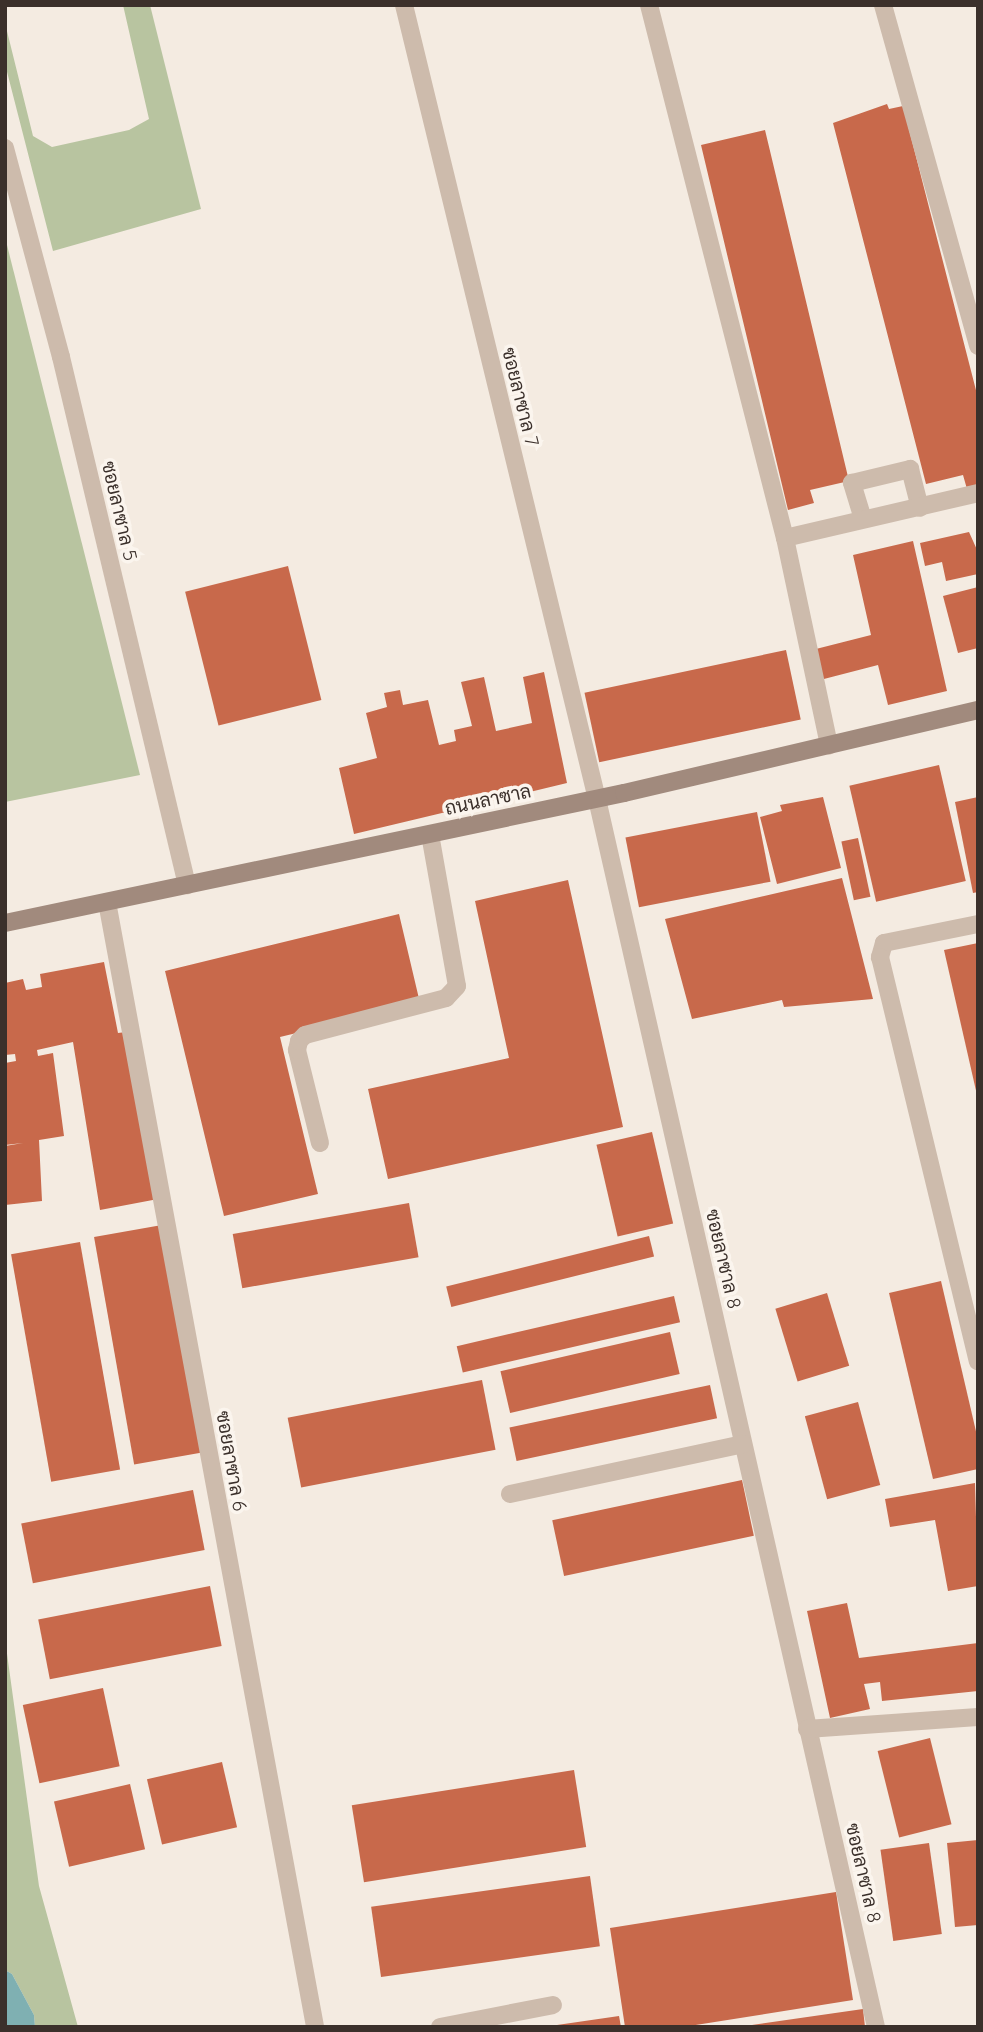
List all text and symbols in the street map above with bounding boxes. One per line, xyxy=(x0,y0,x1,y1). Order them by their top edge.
street label: ซอยลาซาล 7 xyxy=(497,345,543,449)
street label: ซอยลาซาล 5 xyxy=(96,459,142,563)
street label: ถนนลาซาล xyxy=(443,780,533,820)
street label: ซอยลาซาล 8 xyxy=(700,1207,746,1311)
street label: ซอยลาซาล 6 xyxy=(211,1409,251,1513)
street label: ซอยลาซาล 8 xyxy=(840,1821,886,1925)

